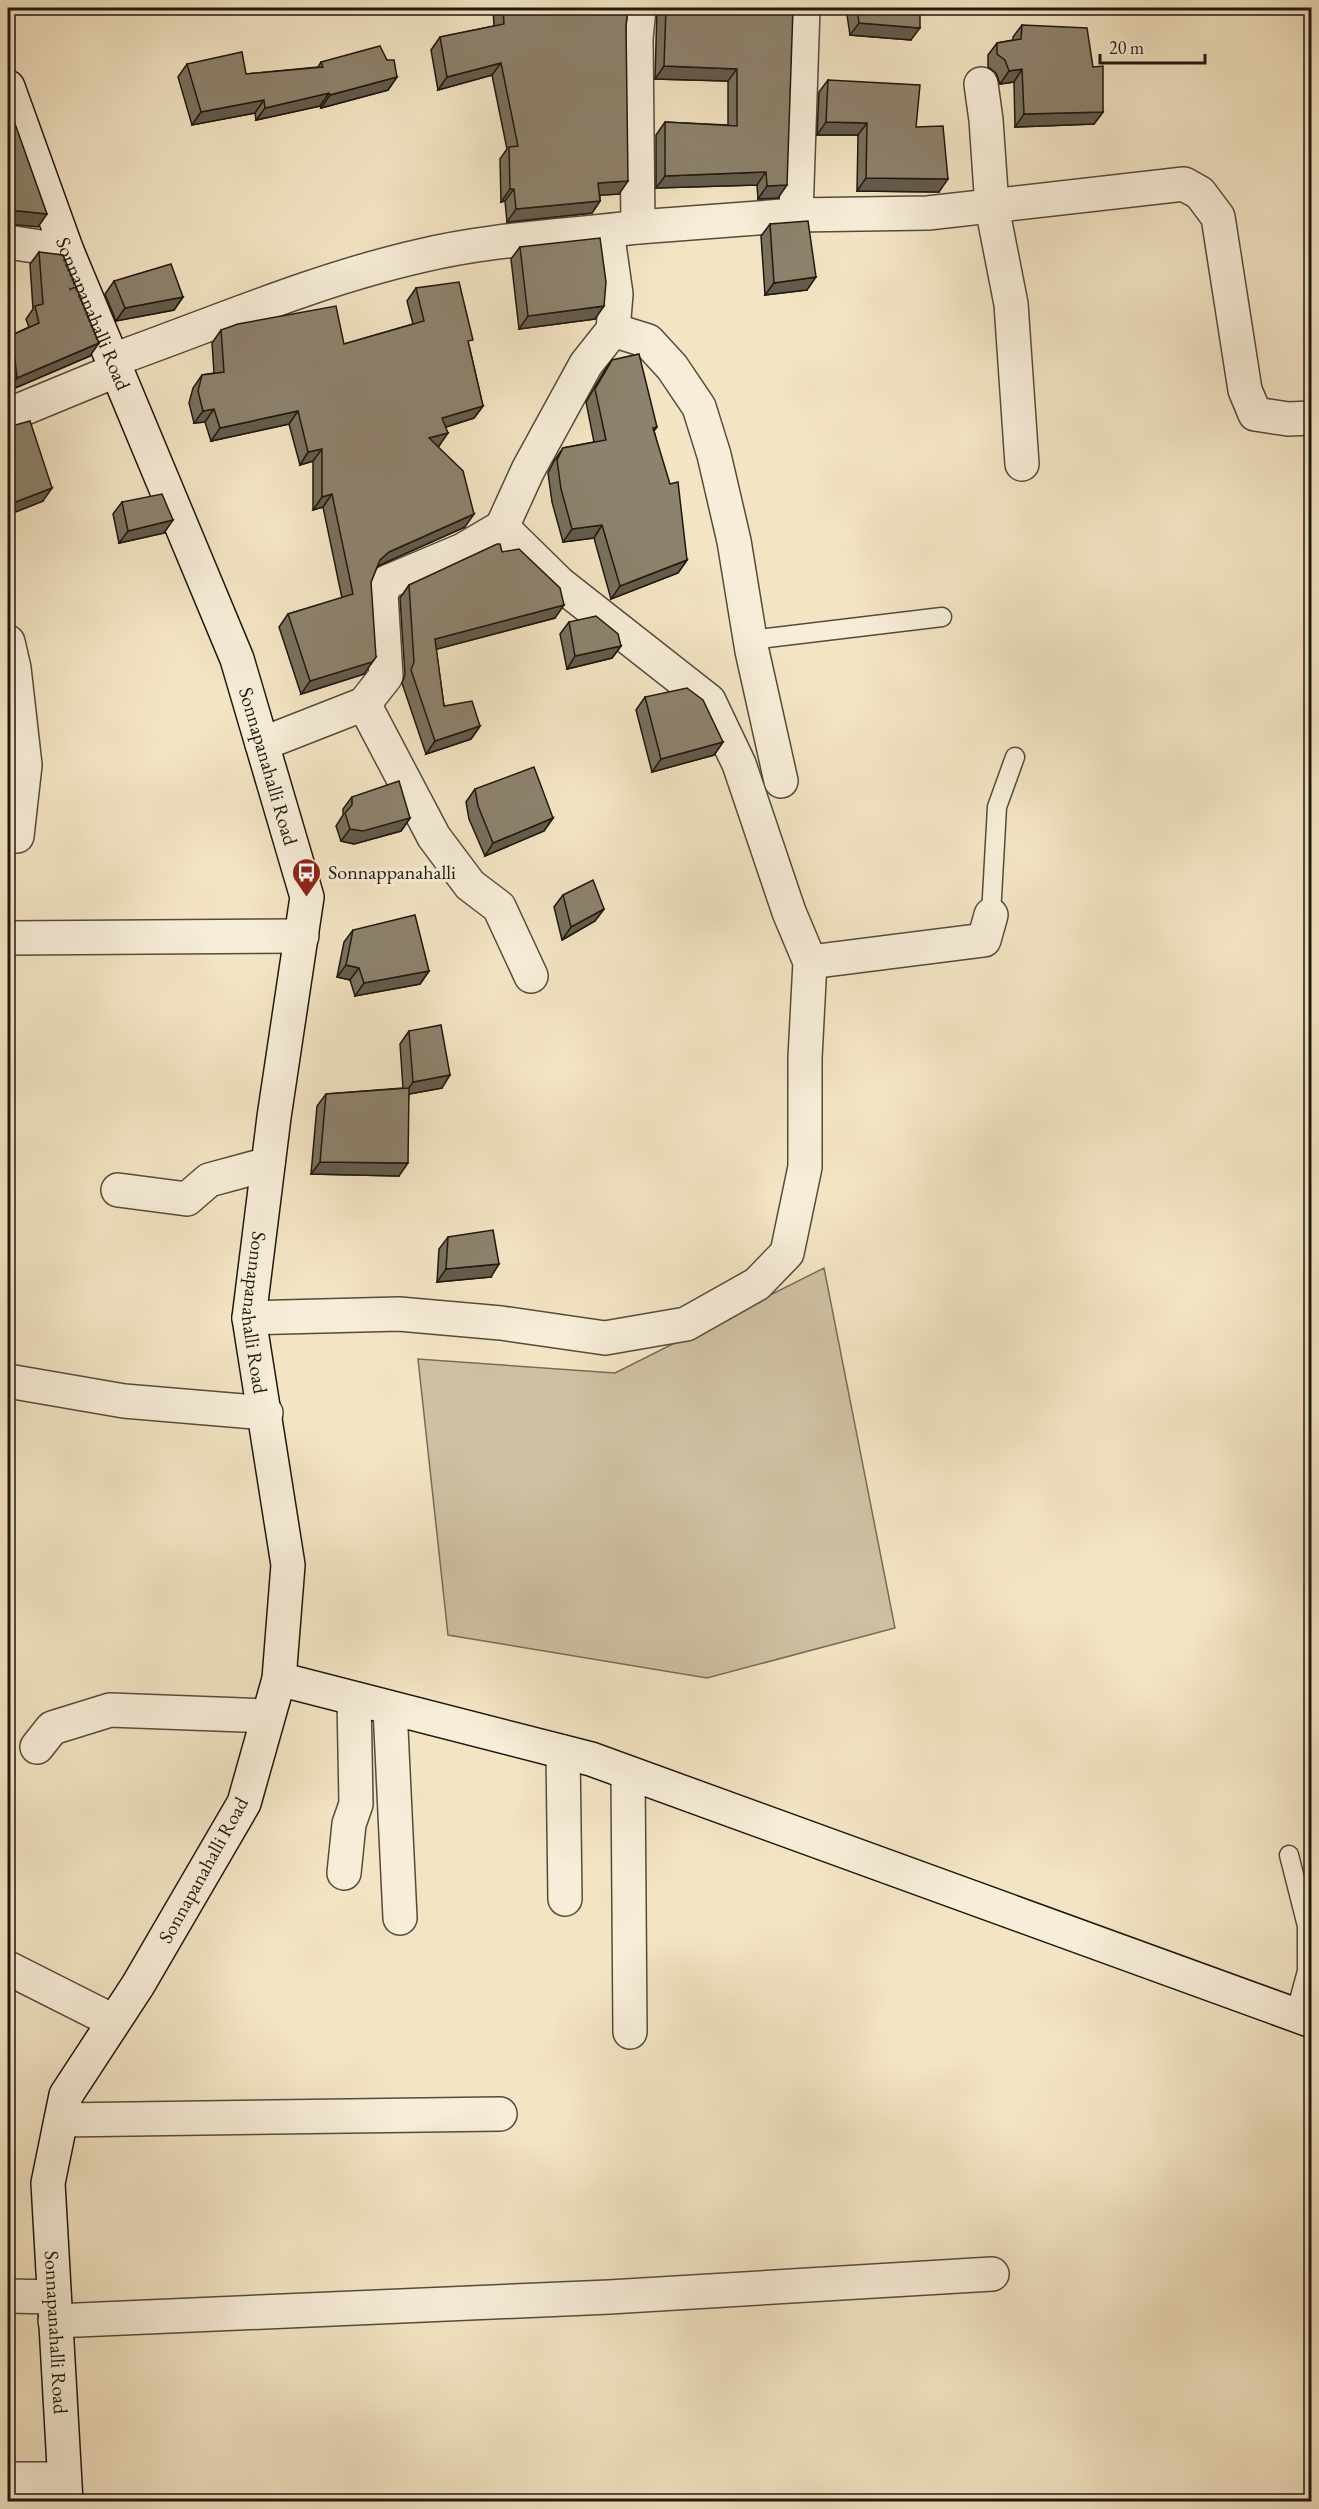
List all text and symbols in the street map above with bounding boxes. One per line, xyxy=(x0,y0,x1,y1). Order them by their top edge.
scale bar xyxy=(1100,27,1205,65)
text: 20 m xyxy=(1109,36,1144,59)
street label: Sonnapanahalli Road xyxy=(50,233,137,395)
street label: Sonnapanahalli Road xyxy=(233,684,304,849)
bus stop icon: Sonnappanahalli xyxy=(291,856,323,898)
place label: Sonnappanahalli xyxy=(328,859,456,885)
street label: Sonnapanahalli Road xyxy=(236,1230,274,1396)
street label: Sonnapanahalli Road xyxy=(152,1791,254,1948)
street label: Sonnapanahalli Road xyxy=(39,2250,74,2415)

